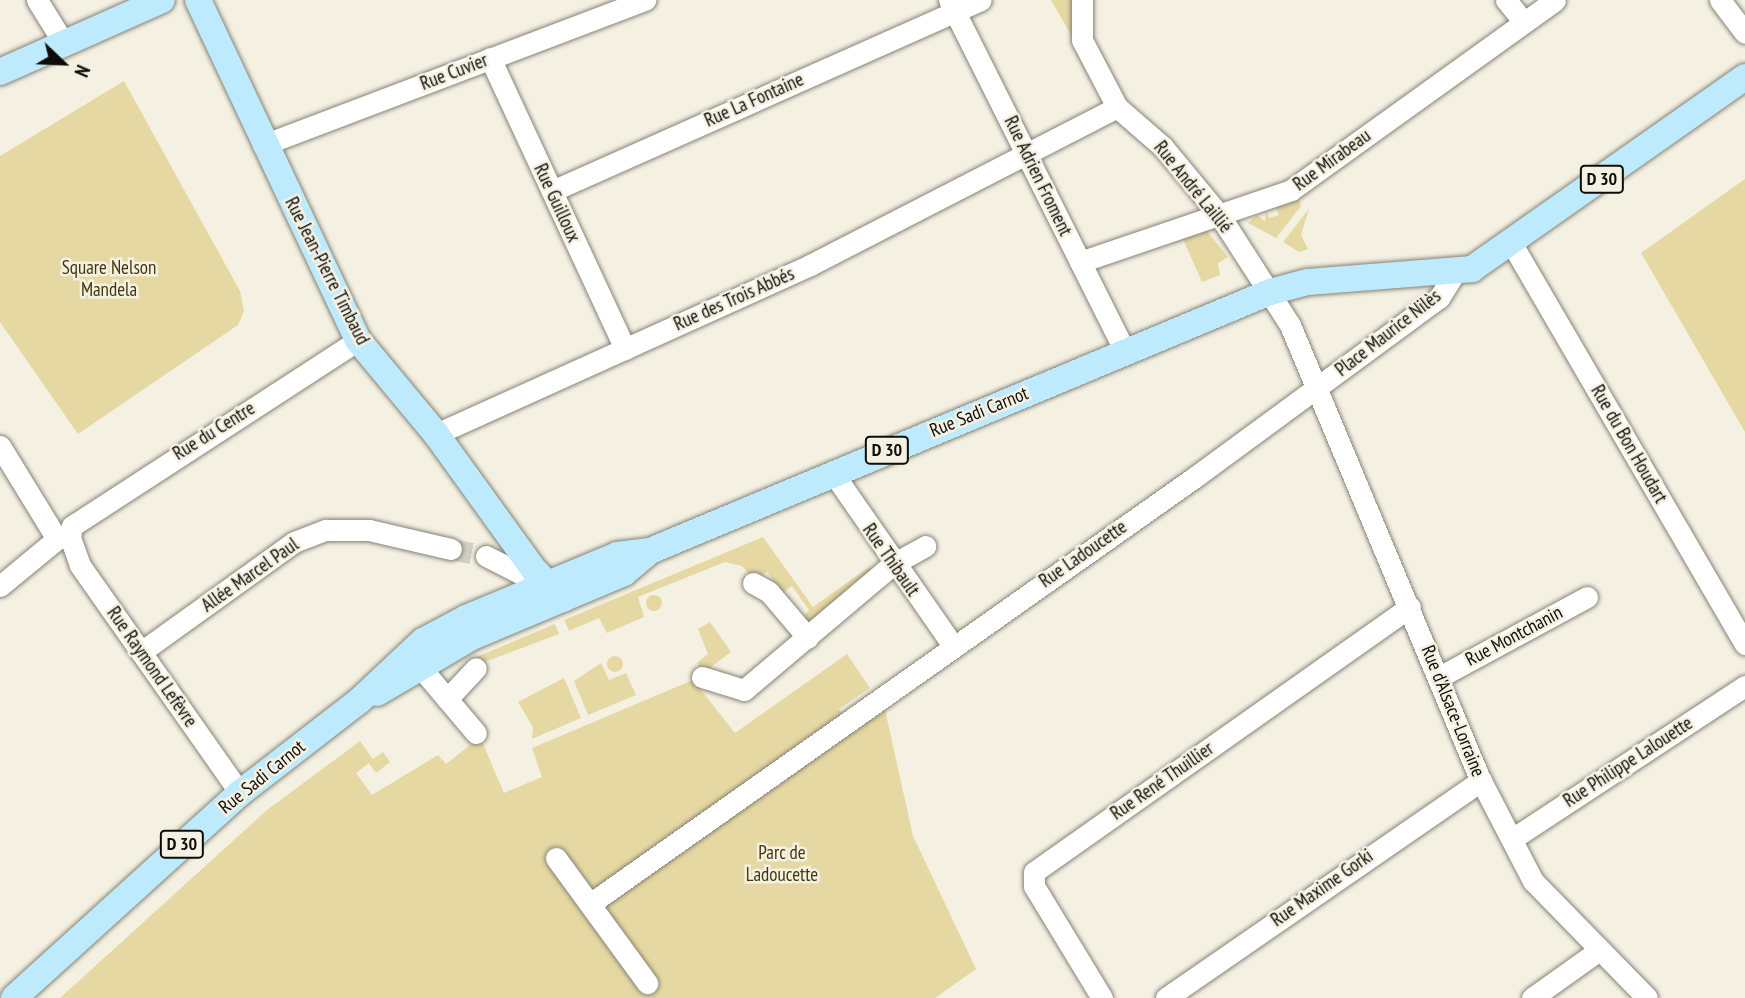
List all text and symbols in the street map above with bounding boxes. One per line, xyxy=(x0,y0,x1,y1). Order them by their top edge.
north arrow xyxy=(28,28,98,98)
street label: Rue Cuvier xyxy=(417,49,491,95)
text: N xyxy=(69,62,95,81)
street label: Rue La Fontaine xyxy=(701,68,807,132)
street label: Rue Adrien Froment xyxy=(999,112,1077,240)
street label: Rue Mirabeau xyxy=(1289,124,1375,196)
street label: Rue André Laillié xyxy=(1149,136,1237,238)
street label: Rue Guilloux xyxy=(529,160,585,246)
road number: D 30 xyxy=(1579,164,1625,194)
street label: Rue Jean-Pierre Timbaud xyxy=(280,193,374,349)
park label: Square Nelson Mandela xyxy=(62,257,156,301)
street label: Rue des Trois Abbés xyxy=(670,262,798,336)
street label: Place Maurice Nilès xyxy=(1331,285,1445,381)
street label: Rue du Bon Houdart xyxy=(1586,381,1672,507)
street label: Rue Sadi Carnot xyxy=(926,382,1032,442)
street label: Rue du Centre xyxy=(169,397,259,465)
road number: D 30 xyxy=(864,436,910,464)
street label: Rue Ladoucette xyxy=(1035,516,1131,592)
street label: Rue Thibault xyxy=(858,519,924,601)
street label: Allée Marcel Paul xyxy=(197,533,303,617)
street label: Rue Montchanin xyxy=(1462,601,1566,671)
street label: Rue Raymond Lefèvre xyxy=(102,602,202,732)
street label: Rue d'Alsace-Lorraine xyxy=(1416,642,1490,780)
street label: Rue Philippe Lalouette xyxy=(1559,712,1697,812)
street label: Rue Sadi Carnot xyxy=(214,735,310,819)
street label: Rue René Thuillier xyxy=(1106,737,1218,825)
road number: D 30 xyxy=(159,830,205,858)
park label: Parc de Ladoucette xyxy=(746,842,818,886)
street label: Rue Maxime Gorki xyxy=(1267,844,1377,932)

